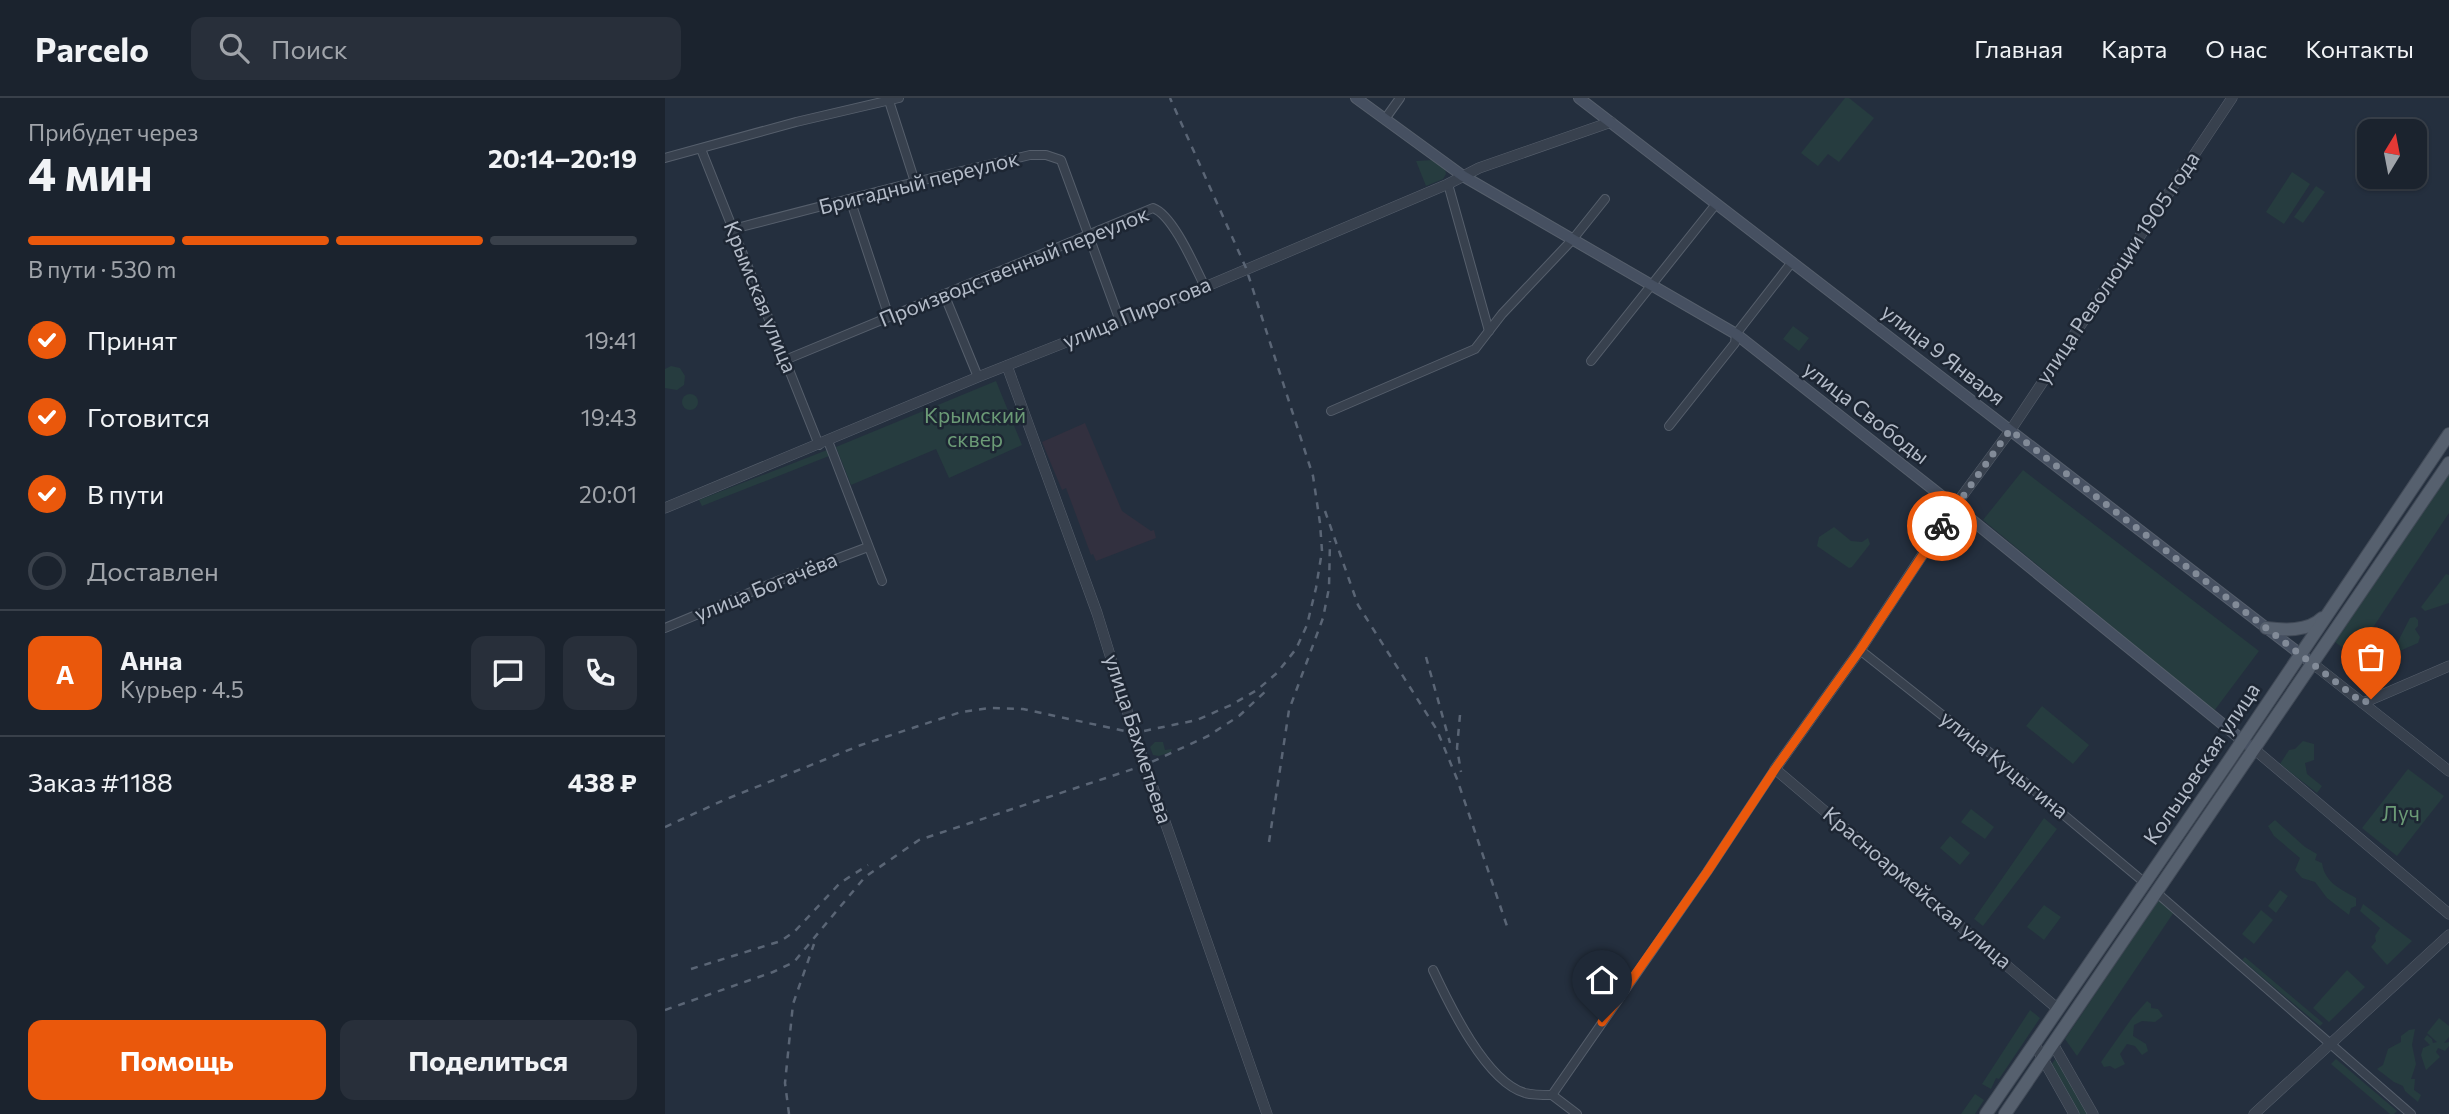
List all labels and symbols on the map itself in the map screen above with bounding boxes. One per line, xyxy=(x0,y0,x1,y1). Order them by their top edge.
north arrow xyxy=(2357,119,2427,189)
street label: Бригадный переулок xyxy=(816,145,1021,219)
street label: улица Революции 1905 года xyxy=(2030,146,2204,388)
street label: Производственный переулок xyxy=(875,200,1152,331)
street label: Крымская улица xyxy=(720,217,803,376)
street label: улица Пирогова xyxy=(1059,270,1214,353)
street label: улица 9 Января xyxy=(1877,298,2011,410)
street label: улица Свободы xyxy=(1799,355,1935,469)
park label: Крымский сквер xyxy=(924,402,1026,451)
courier xyxy=(1907,491,1977,561)
street label: улица Богачёва xyxy=(691,546,840,626)
pin xyxy=(2341,627,2401,699)
street label: улица Бахметьева xyxy=(1100,651,1179,826)
street label: Кольцовская улица xyxy=(2137,678,2264,849)
street label: улица Куцыгина xyxy=(1936,705,2074,823)
park label: Луч xyxy=(2382,800,2420,825)
street label: Красноармейская улица xyxy=(1819,801,2017,973)
pin xyxy=(1572,950,1632,1022)

